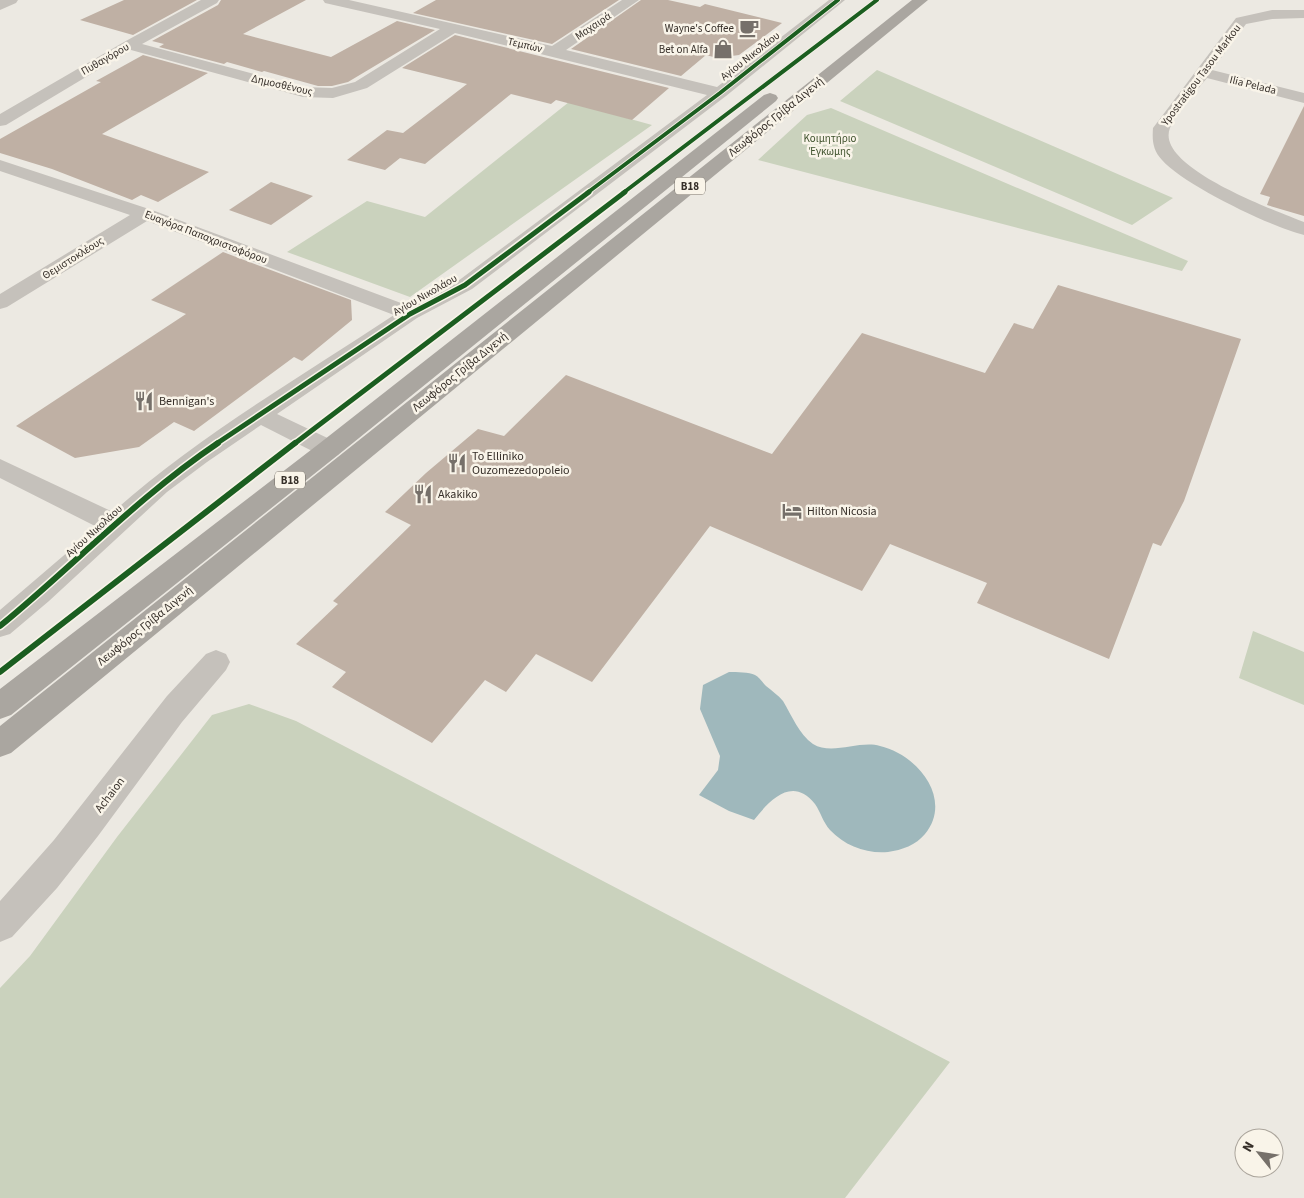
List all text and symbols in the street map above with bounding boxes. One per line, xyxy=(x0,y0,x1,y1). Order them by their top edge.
street label: Μαχαιρά xyxy=(572,8,614,44)
cafe icon: Wayne's Coffee xyxy=(738,17,760,39)
place label: Wayne's Coffee xyxy=(665,21,735,36)
street label: Ypostratigou Tasou Markou xyxy=(1157,21,1244,130)
street label: Αγίου Νικολάου xyxy=(717,28,783,84)
street label: Τεμπών xyxy=(506,34,544,56)
shop icon: Bet on Alfa xyxy=(712,38,734,60)
street label: Πυθαγόρου xyxy=(78,39,132,79)
place label: Bet on Alfa xyxy=(659,42,708,57)
street label: Δημοσθένους xyxy=(250,71,314,99)
street label: Ilia Pelada xyxy=(1228,72,1278,98)
street label: Λεωφόρος Γρίβα Διγενή xyxy=(725,73,827,161)
park label: Κοιμητήριο Έγκωμης xyxy=(804,131,857,159)
road number: B18 xyxy=(675,178,705,195)
street label: Ευαγόρα Παπαχριστοφόρου xyxy=(143,207,269,267)
street label: Θεμιστοκλέους xyxy=(40,233,107,283)
street label: Αγίου Νικολάου xyxy=(390,271,460,319)
street label: Λεωφόρος Γρίβα Διγενή xyxy=(409,328,511,416)
restaurant icon: Bennigan's xyxy=(133,390,155,412)
place label: Bennigan's xyxy=(159,393,214,410)
place label: To Elliniko Ouzomezedopoleio xyxy=(472,448,570,479)
restaurant icon: To Elliniko Ouzomezedopoleio xyxy=(446,452,468,474)
road number: B18 xyxy=(275,472,305,488)
restaurant icon: Akakiko xyxy=(412,483,434,505)
place label: Akakiko xyxy=(438,486,478,503)
hotel icon: Hilton Nicosia xyxy=(781,500,803,522)
street label: Αγίου Νικολάου xyxy=(62,501,126,561)
place label: Hilton Nicosia xyxy=(807,503,877,520)
street label: Λεωφόρος Γρίβα Διγενή xyxy=(94,582,196,670)
street label: Achaion xyxy=(91,774,129,816)
north arrow xyxy=(1234,1128,1284,1178)
text: N xyxy=(1238,1138,1260,1156)

